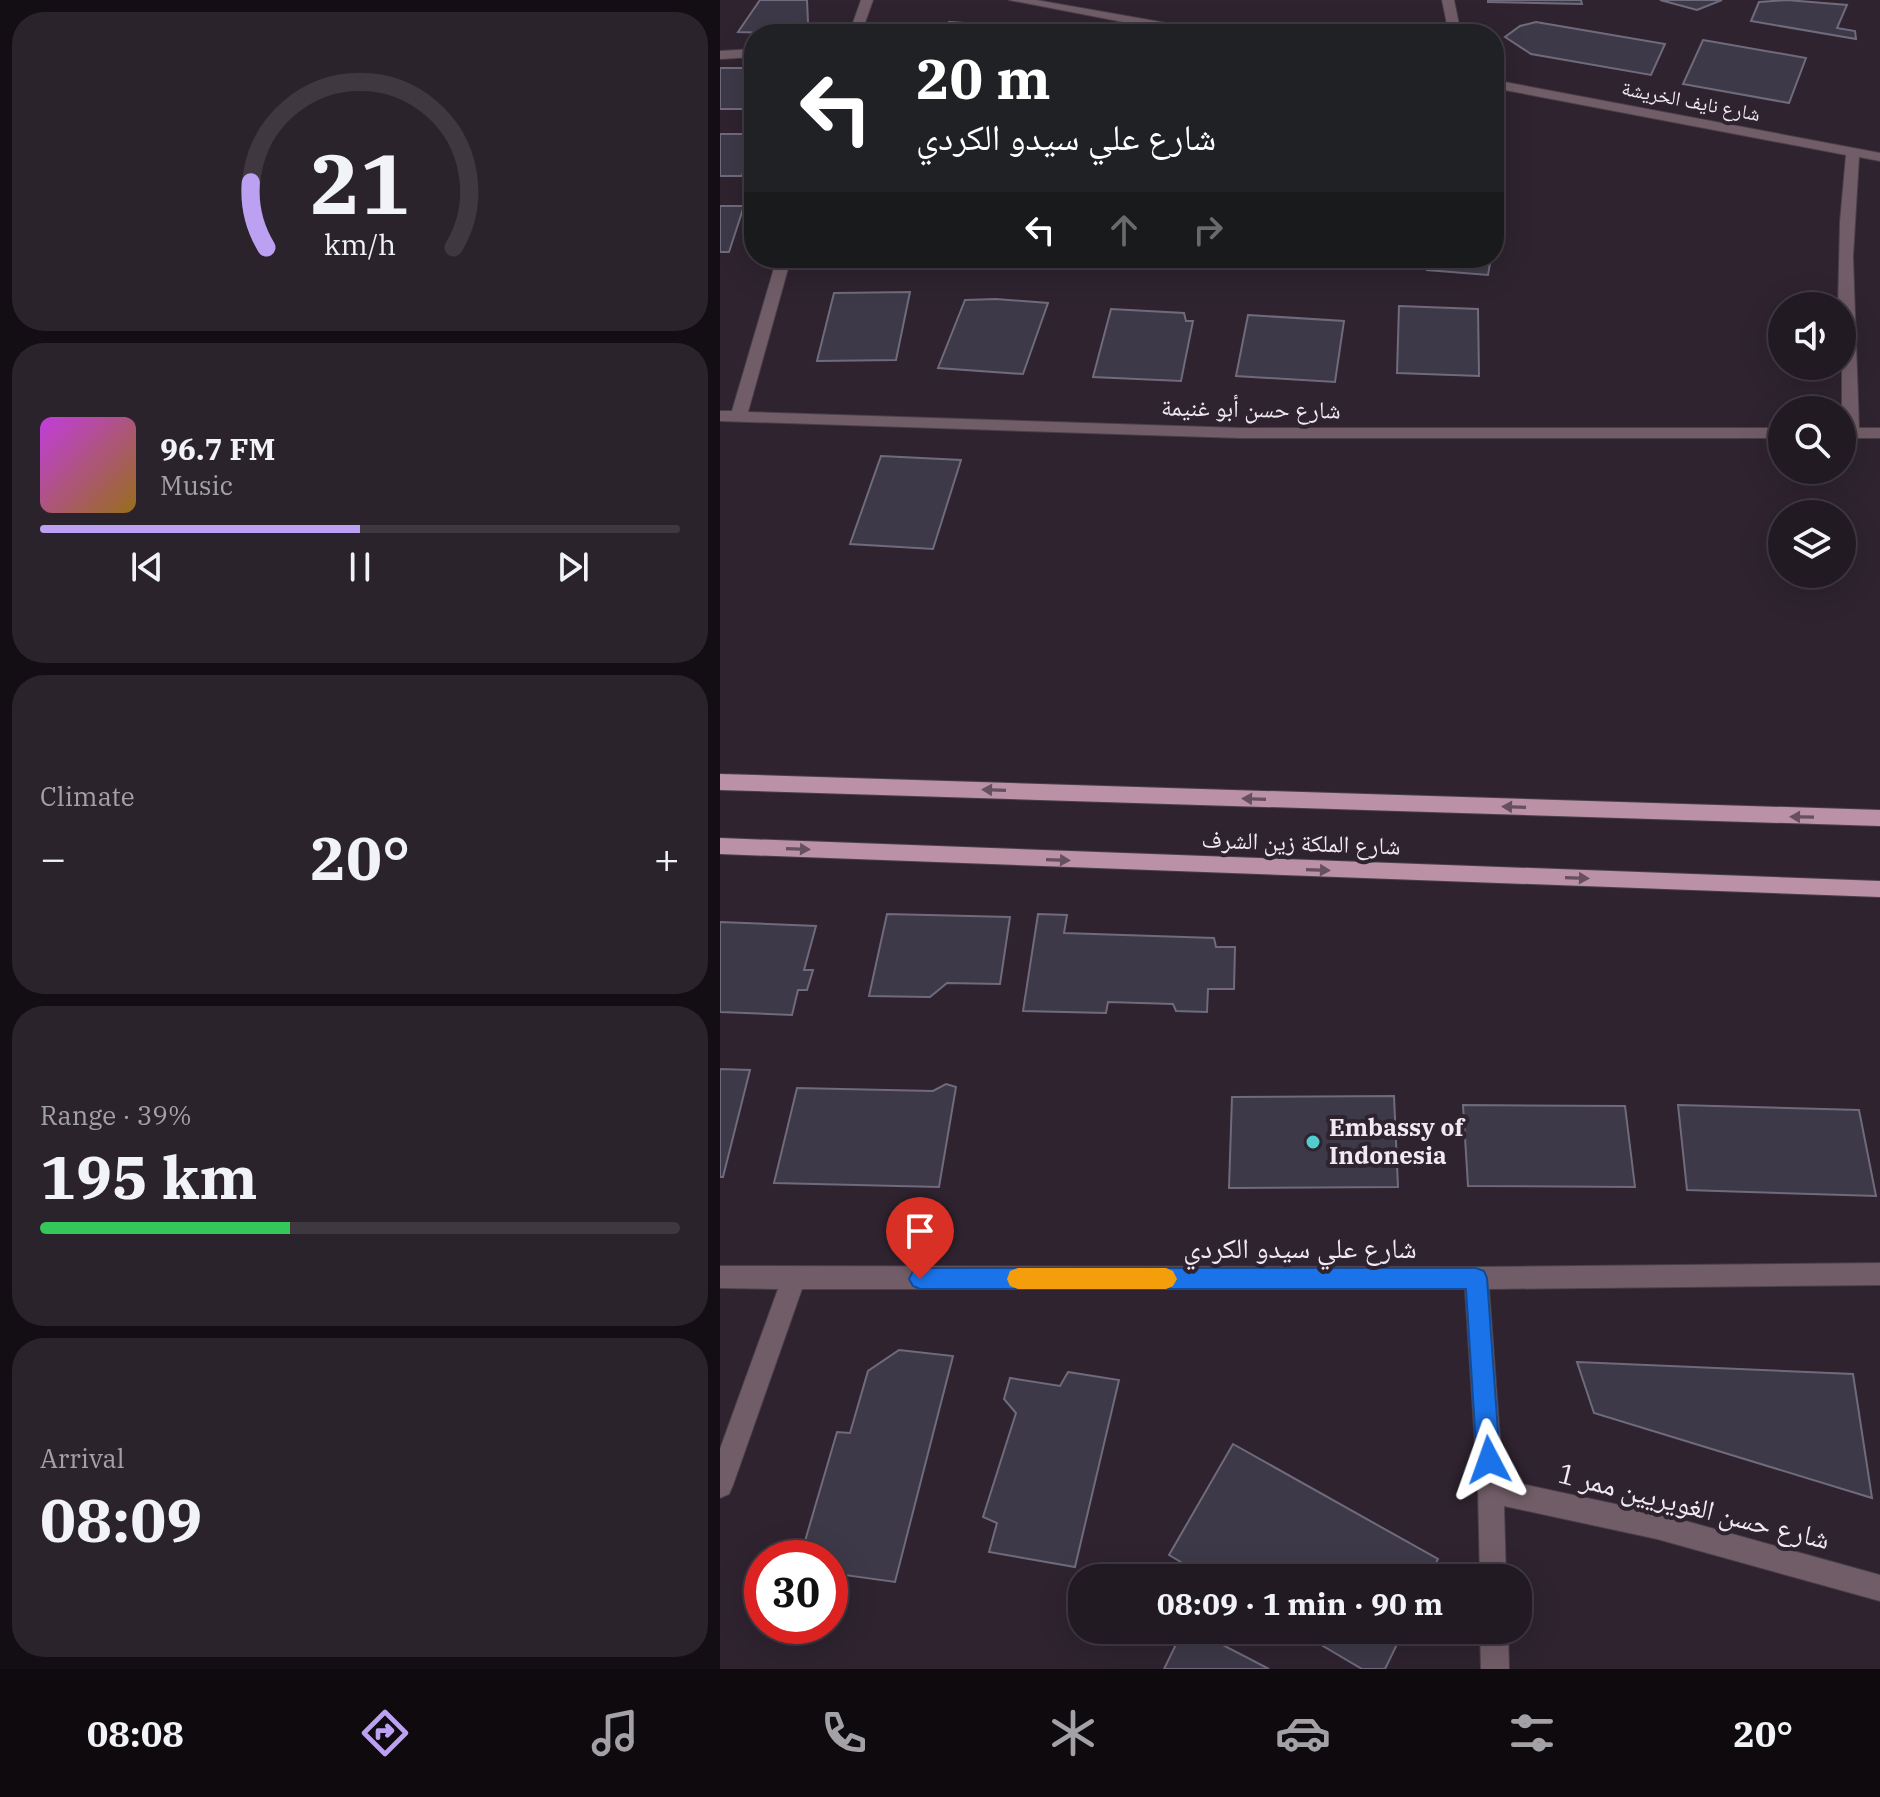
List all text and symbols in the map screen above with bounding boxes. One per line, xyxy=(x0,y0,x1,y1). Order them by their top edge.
text: 20 m xyxy=(916,42,1051,114)
icon: left xyxy=(784,56,888,160)
street label: شارع نايف الخريشة xyxy=(1619,74,1763,127)
text: شارع علي سيدو الكردي xyxy=(916,113,1216,160)
text: 21 xyxy=(310,128,410,236)
icon: left xyxy=(1018,208,1062,252)
icon: ahead xyxy=(1102,208,1146,252)
icon: right xyxy=(1186,208,1230,252)
text: km/h xyxy=(324,226,396,263)
map controls xyxy=(1768,292,1856,588)
button: sound xyxy=(1768,292,1856,380)
street label: شارع حسن أبو غنيمة xyxy=(1161,390,1341,426)
button: search xyxy=(1768,396,1856,484)
text: 96.7 FM xyxy=(160,429,275,468)
text: Music xyxy=(160,468,233,502)
button: layers xyxy=(1768,500,1856,588)
icon: previous xyxy=(125,545,169,589)
icon: pause xyxy=(338,545,382,589)
icon: next xyxy=(551,545,595,589)
text: Climate xyxy=(40,779,135,813)
one-way arrow xyxy=(981,784,1006,797)
one-way arrow xyxy=(1241,792,1266,805)
one-way arrow xyxy=(1501,801,1526,814)
one-way arrow xyxy=(1789,811,1814,823)
text: 20° xyxy=(310,818,410,897)
street label: شارع الملكة زين الشرف xyxy=(1201,823,1401,861)
text: − xyxy=(40,829,66,886)
text: + xyxy=(654,829,680,886)
one-way arrow xyxy=(786,843,811,856)
one-way arrow xyxy=(1046,853,1071,866)
one-way arrow xyxy=(1306,864,1331,877)
one-way arrow xyxy=(1565,872,1590,885)
text: Range · 39% xyxy=(40,1098,192,1132)
place label: Embassy of Indonesia xyxy=(1329,1111,1466,1171)
marker: Embassy of Indonesia xyxy=(1304,1133,1322,1151)
text: 195 km xyxy=(40,1137,258,1216)
pin xyxy=(886,1197,954,1279)
icon: arrive xyxy=(898,1209,942,1253)
street label: شارع علي سيدو الكردي xyxy=(1183,1229,1417,1271)
position arrow xyxy=(1447,1418,1531,1502)
text: Arrival xyxy=(40,1441,125,1475)
street label: شارع حسن الغويريين ممر 1 xyxy=(1554,1454,1834,1557)
text: 08:09 xyxy=(40,1480,202,1559)
speed limit sign: 30 xyxy=(744,1540,848,1644)
text: 08:09 · 1 min · 90 m xyxy=(1157,1584,1443,1623)
icon: directions xyxy=(357,1705,413,1761)
icon: music xyxy=(587,1705,643,1761)
icon: phone xyxy=(816,1705,872,1761)
icon: climate xyxy=(1045,1705,1101,1761)
icon: car xyxy=(1275,1705,1331,1761)
icon: filters xyxy=(1504,1705,1560,1761)
text: 08:08 xyxy=(87,1710,184,1757)
text: 20° xyxy=(1733,1710,1793,1757)

